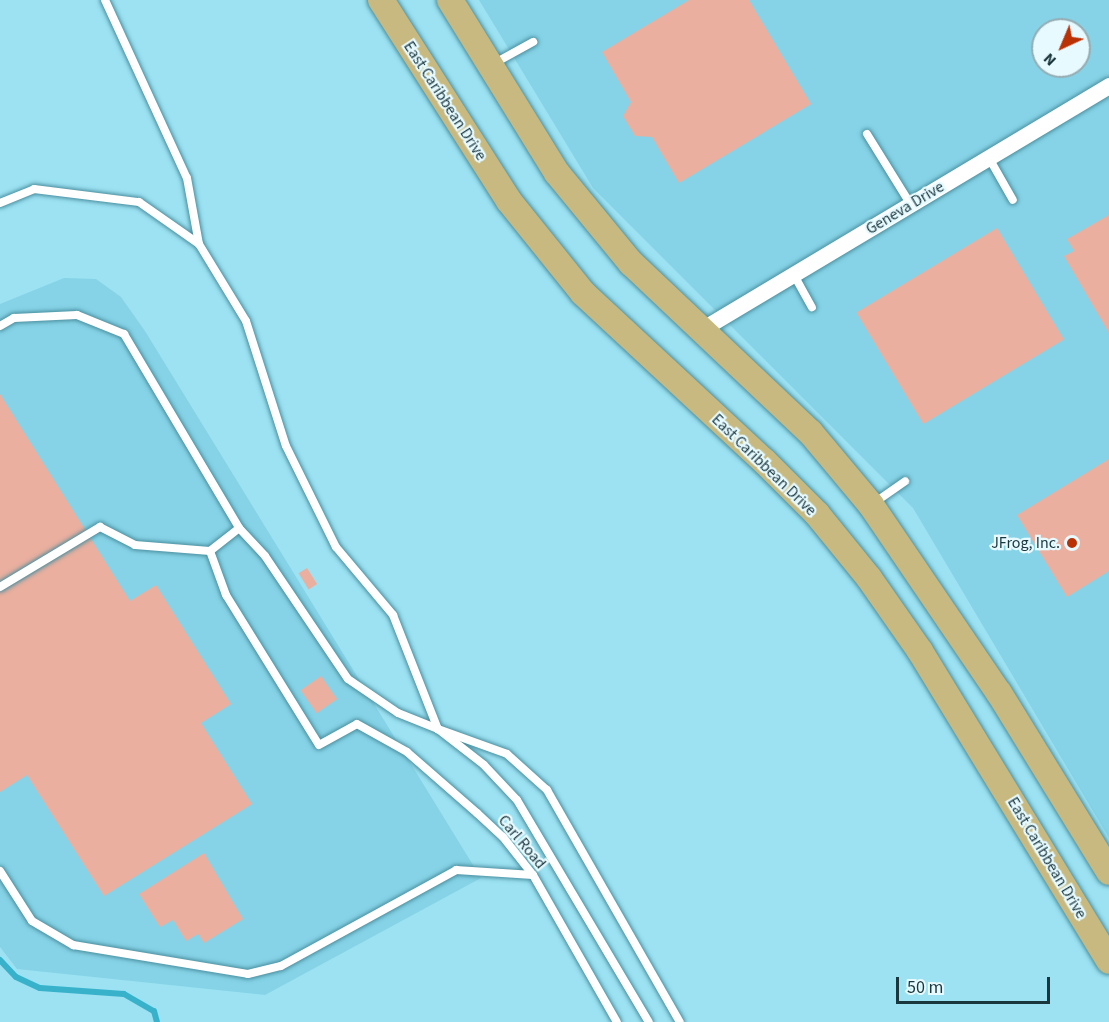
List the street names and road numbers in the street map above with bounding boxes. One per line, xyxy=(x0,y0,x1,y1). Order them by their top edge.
street label: East Caribbean Drive xyxy=(399,38,491,164)
street label: Geneva Drive xyxy=(862,177,948,239)
street label: East Caribbean Drive xyxy=(708,410,820,520)
street label: East Caribbean Drive xyxy=(1003,794,1091,922)
street label: Carl Road xyxy=(494,811,550,873)

